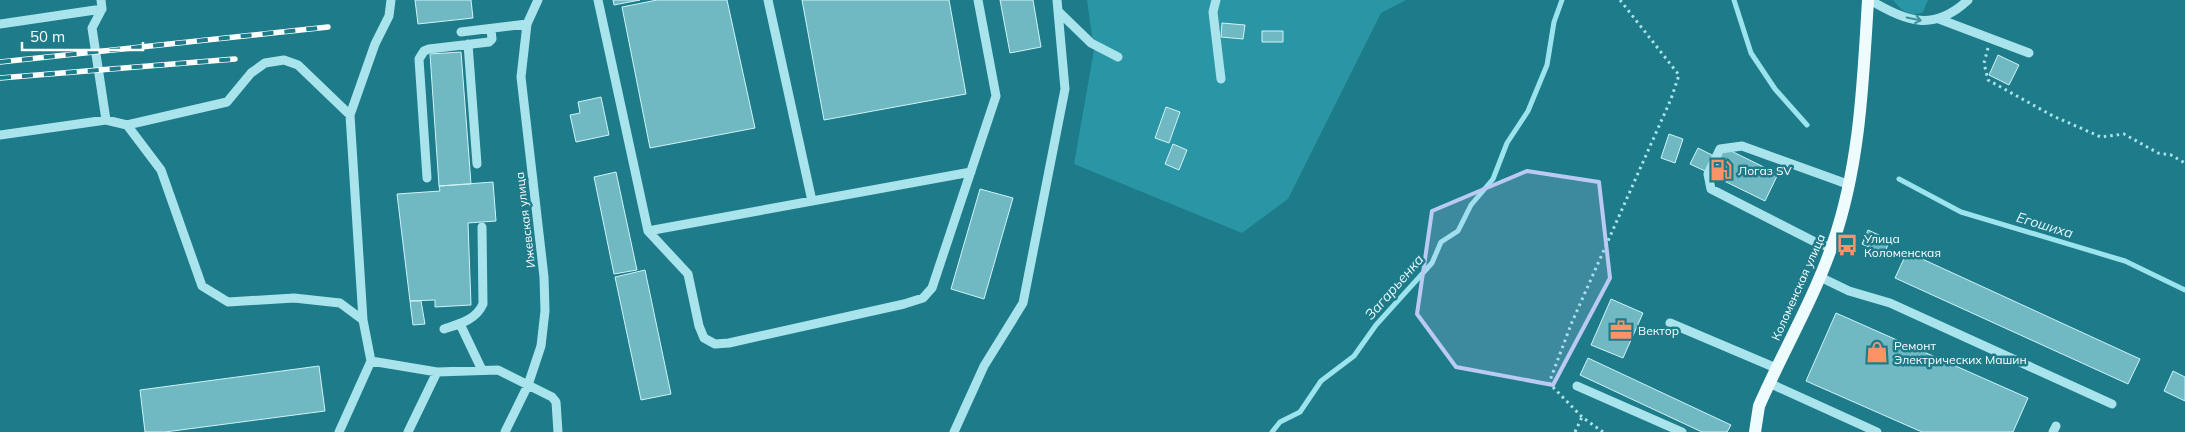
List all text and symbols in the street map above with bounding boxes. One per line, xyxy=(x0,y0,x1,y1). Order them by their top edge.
one-way arrow xyxy=(1906,15,1922,25)
scale bar xyxy=(22,20,144,52)
text: 50 m xyxy=(30,27,65,46)
fuel station icon: Логаз SV xyxy=(1708,157,1734,183)
place label: Логаз SV xyxy=(1738,163,1792,178)
street label: Ижевская улица xyxy=(512,171,538,269)
water label: Егошиха xyxy=(2014,208,2076,242)
street label: Коломенская улица xyxy=(1768,231,1828,343)
place label: Улица Коломенская xyxy=(1863,231,1941,260)
bus stop icon: Улица Коломенская xyxy=(1834,232,1860,258)
water label: Загарьенка xyxy=(1361,250,1428,323)
office icon: Вектор xyxy=(1608,317,1634,343)
place label: Вектор xyxy=(1638,323,1679,338)
place label: Ремонт Электрических Машин xyxy=(1894,338,2027,367)
shop icon: Ремонт Электрических Машин xyxy=(1864,339,1890,365)

